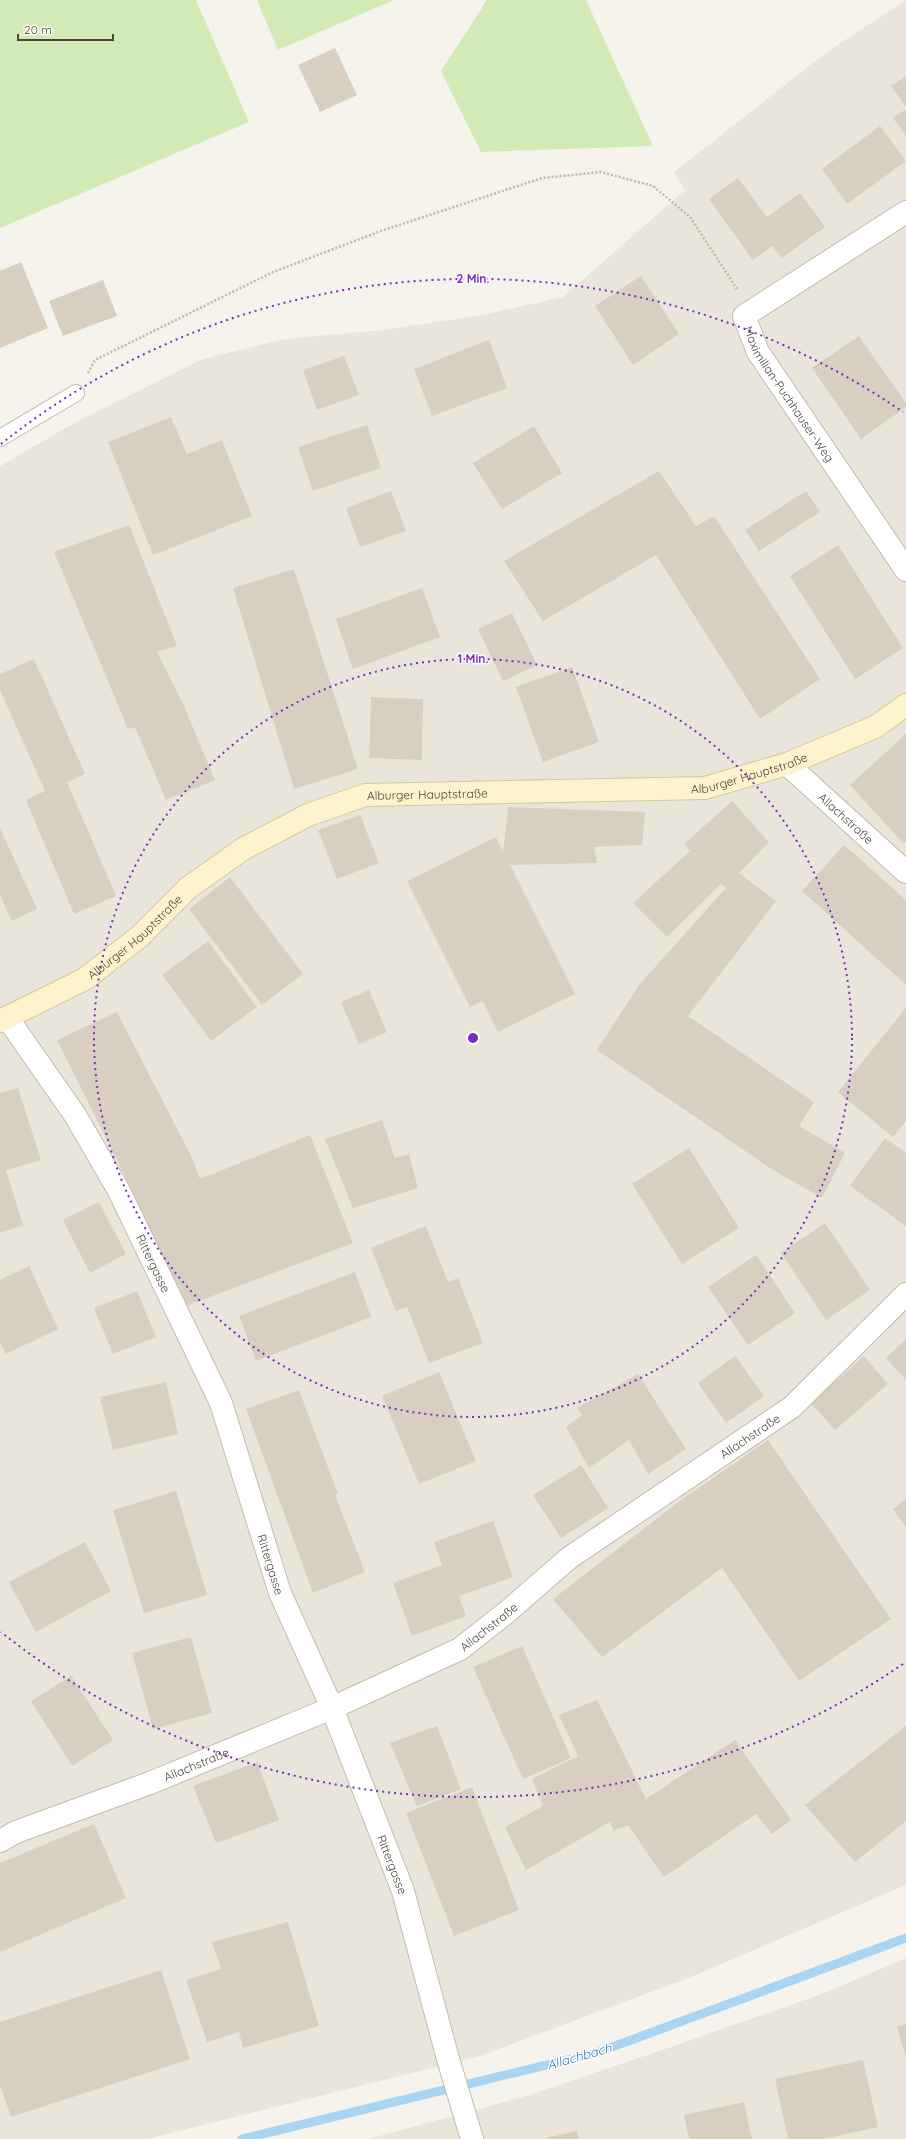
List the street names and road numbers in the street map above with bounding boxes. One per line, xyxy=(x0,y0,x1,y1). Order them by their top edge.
street label: Maximilian-Puchhauser-Weg xyxy=(741,324,838,465)
street label: Alburger Hauptstraße xyxy=(691,749,810,796)
street label: Alburger Hauptstraße xyxy=(367,785,488,802)
street label: Allachstraße xyxy=(816,789,877,847)
street label: Alburger Hauptstraße xyxy=(84,891,185,982)
street label: Rittergasse xyxy=(133,1232,174,1295)
street label: Allachstraße xyxy=(717,1410,783,1461)
street label: Rittergasse xyxy=(255,1532,288,1597)
street label: Allachstraße xyxy=(457,1599,520,1654)
street label: Allachstraße xyxy=(161,1744,231,1784)
street label: Rittergasse xyxy=(374,1832,411,1896)

